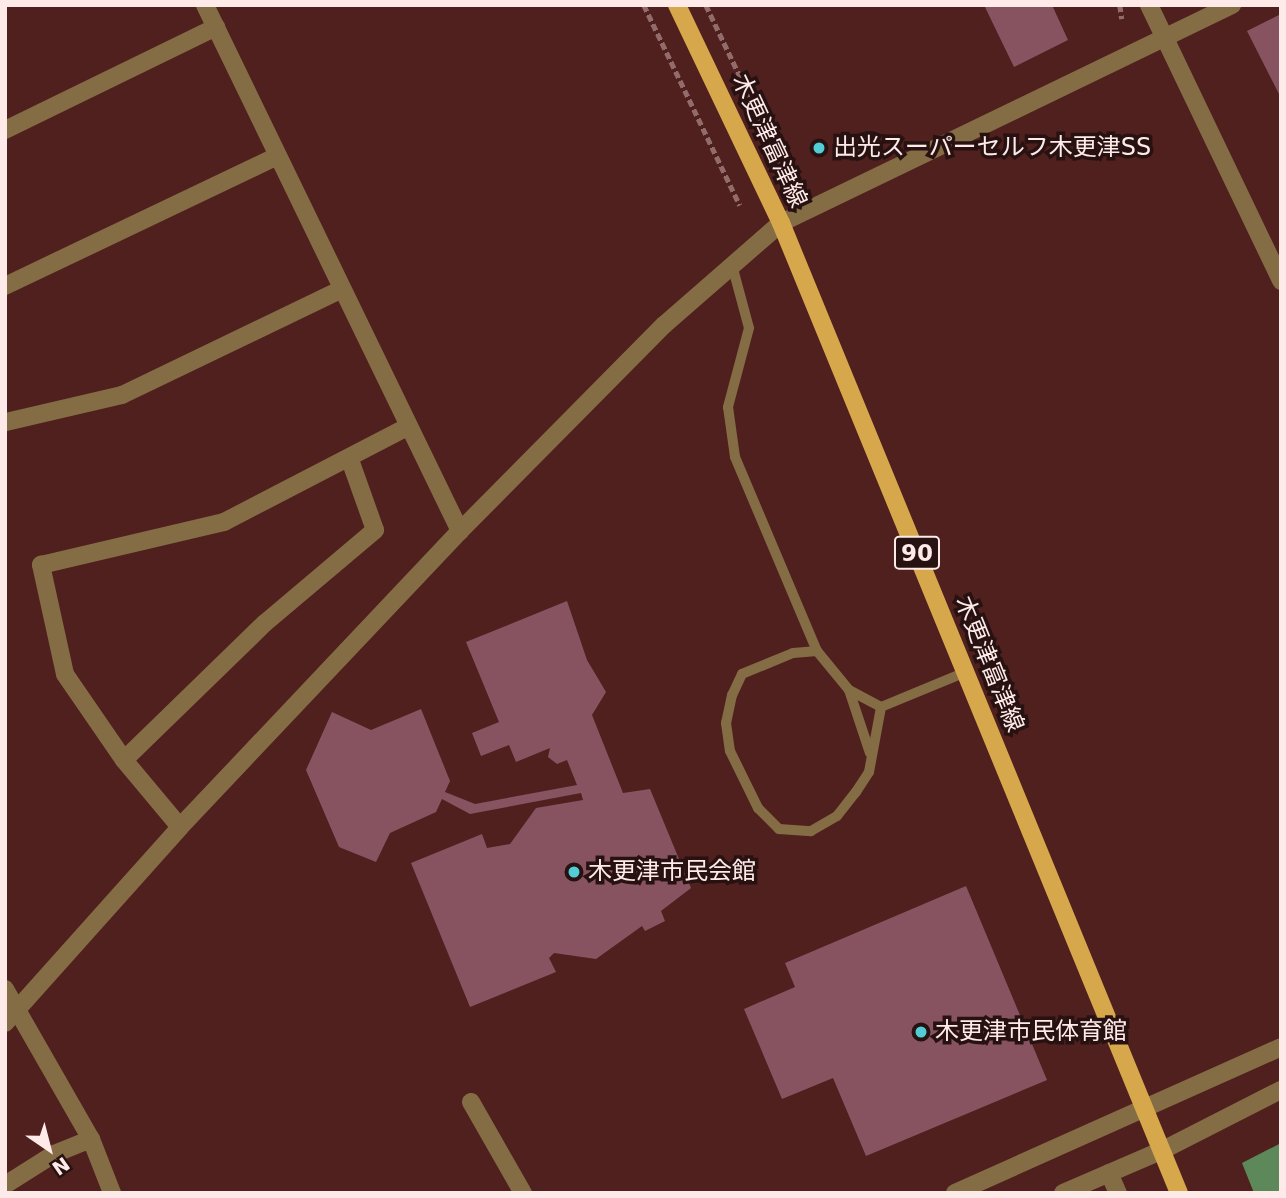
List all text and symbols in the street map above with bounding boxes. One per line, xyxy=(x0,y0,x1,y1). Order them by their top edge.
street label: 木更津富津線 xyxy=(726,70,812,212)
place label: 出光スーパーセルフ木更津SS xyxy=(833,134,1151,162)
marker: 出光スーパーセルフ木更津SS xyxy=(811,140,827,156)
road number: 90 xyxy=(892,534,942,572)
street label: 木更津富津線 xyxy=(949,592,1029,736)
place label: 木更津市民会館 xyxy=(588,858,756,886)
marker: 木更津市民会館 xyxy=(566,864,582,880)
place label: 木更津市民体育館 xyxy=(935,1018,1127,1046)
marker: 木更津市民体育館 xyxy=(913,1024,929,1040)
north arrow xyxy=(14,1114,84,1184)
text: N xyxy=(48,1153,74,1180)

